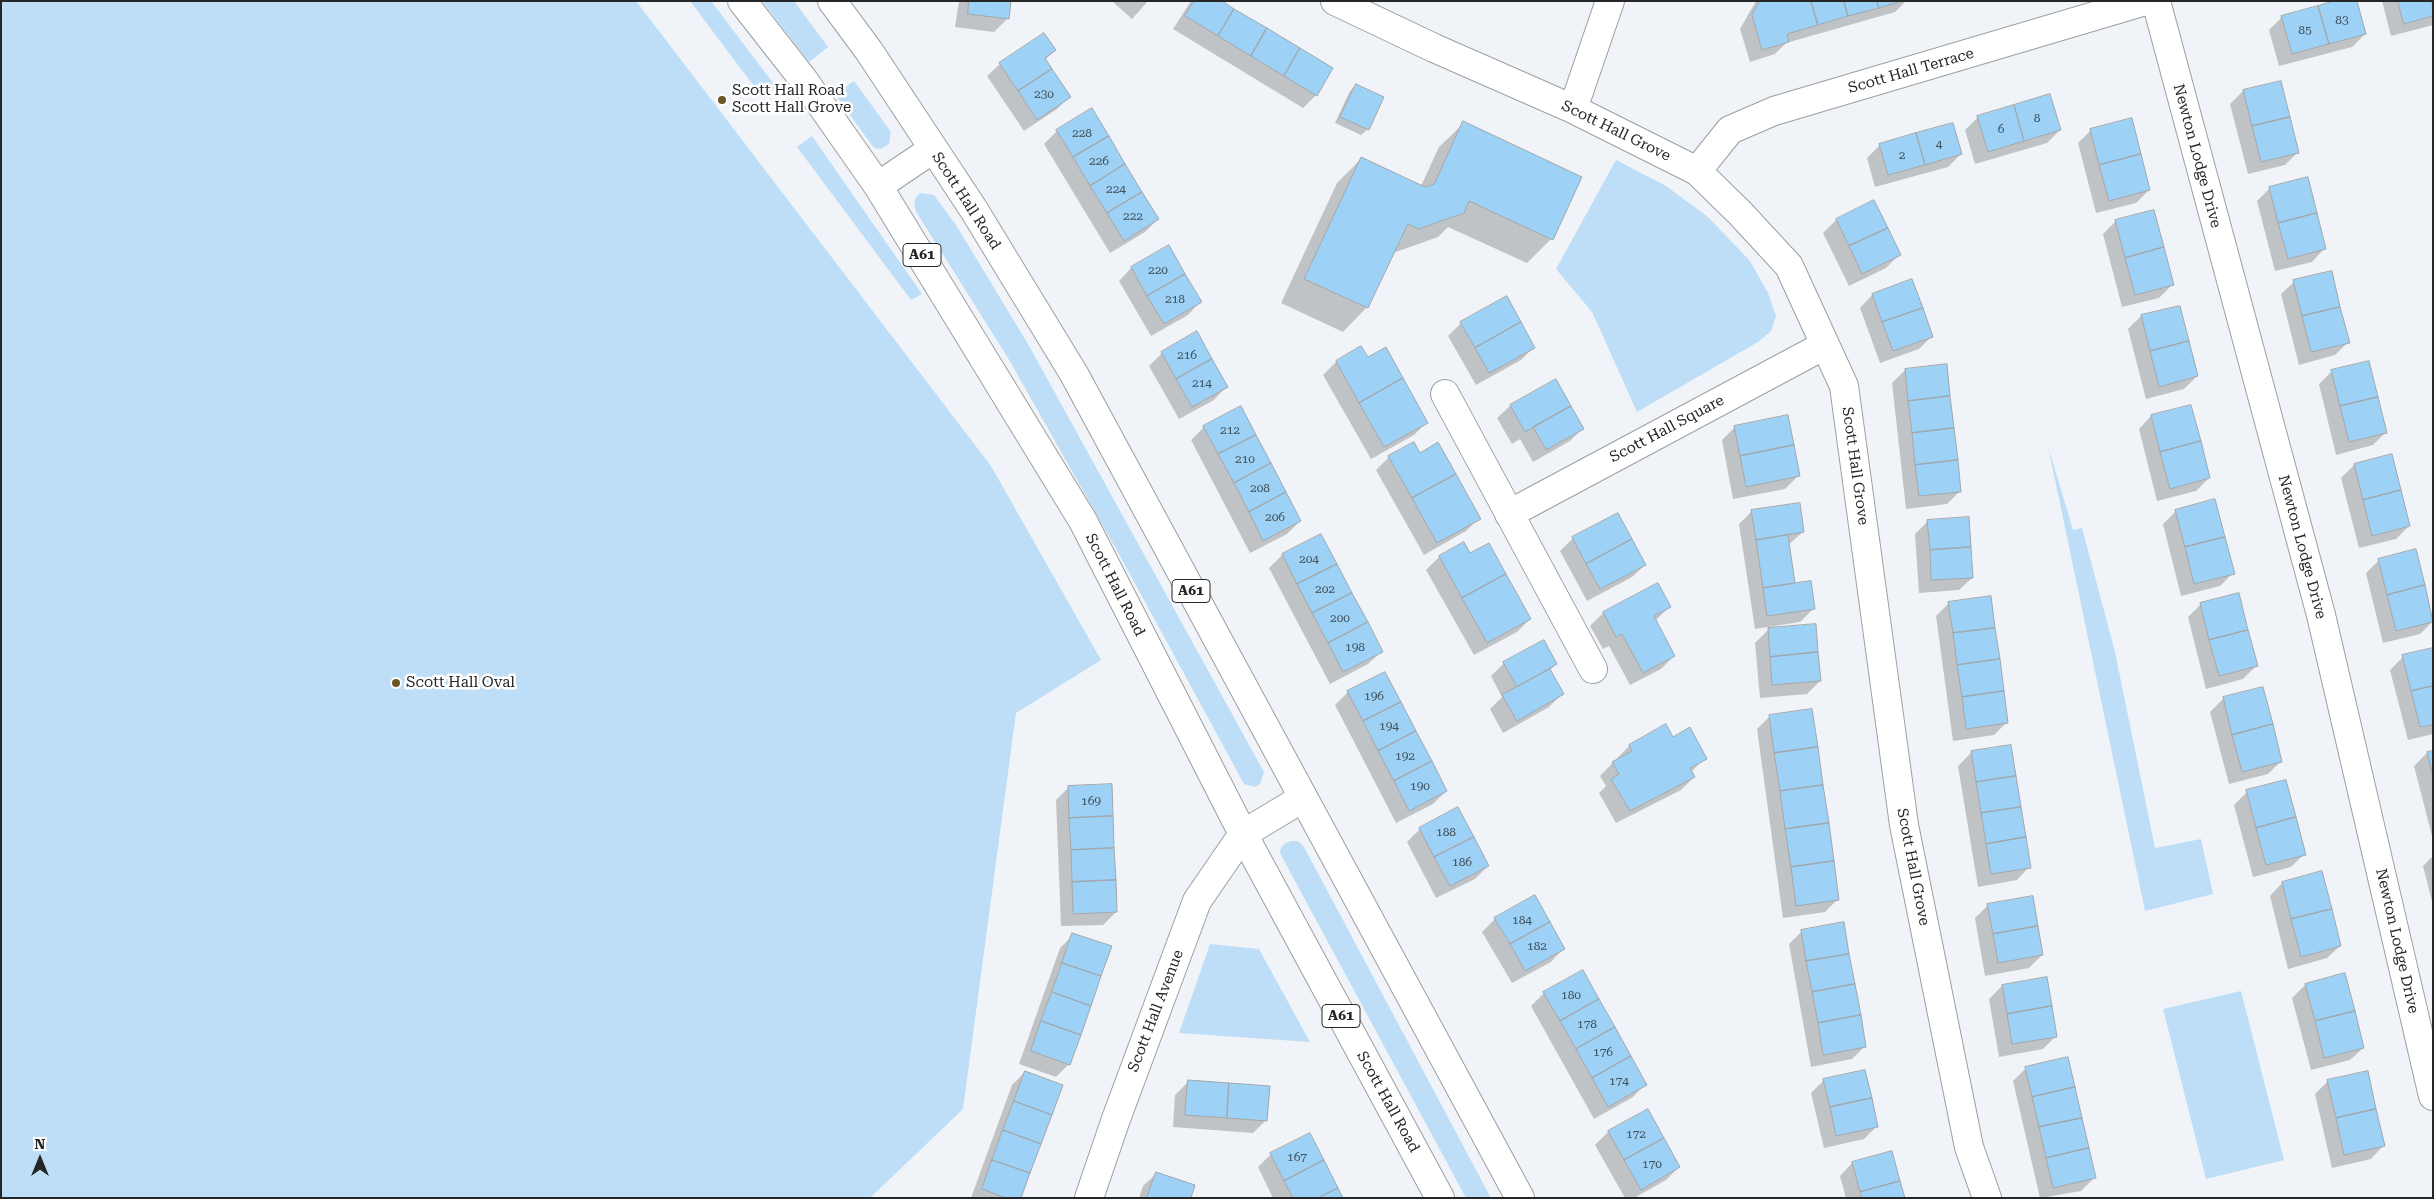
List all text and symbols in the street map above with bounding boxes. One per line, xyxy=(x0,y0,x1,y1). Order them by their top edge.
house number: 83 xyxy=(2335,13,2349,27)
house number: 85 xyxy=(2298,23,2312,37)
street label: Scott Hall Terrace xyxy=(1846,44,1976,98)
place label: Scott Hall Road Scott Hall Grove xyxy=(732,82,851,117)
street label: Newton Lodge Drive xyxy=(2169,82,2225,230)
house number: 230 xyxy=(1034,87,1054,101)
marker: Scott Hall Road Scott Hall Grove xyxy=(716,94,728,106)
street label: Scott Hall Grove xyxy=(1559,97,1673,165)
house number: 8 xyxy=(2034,111,2040,125)
house number: 6 xyxy=(1998,122,2004,136)
house number: 228 xyxy=(1072,126,1092,140)
house number: 4 xyxy=(1936,137,1942,151)
house number: 2 xyxy=(1899,148,1905,162)
street label: Scott Hall Road xyxy=(928,149,1004,253)
house number: 226 xyxy=(1089,154,1109,168)
house number: 224 xyxy=(1106,182,1126,196)
house number: 222 xyxy=(1123,209,1143,223)
road number: A61 xyxy=(903,244,941,266)
house number: 220 xyxy=(1148,263,1168,277)
house number: 218 xyxy=(1165,292,1185,306)
house number: 216 xyxy=(1177,348,1197,362)
house number: 214 xyxy=(1192,376,1212,390)
street label: Scott Hall Square xyxy=(1607,391,1727,467)
street label: Scott Hall Grove xyxy=(1838,406,1872,526)
house number: 212 xyxy=(1220,423,1240,437)
house number: 210 xyxy=(1235,452,1255,466)
street label: Newton Lodge Drive xyxy=(2274,473,2330,621)
house number: 208 xyxy=(1250,481,1270,495)
house number: 206 xyxy=(1265,510,1285,524)
street label: Scott Hall Road xyxy=(1081,531,1149,639)
house number: 204 xyxy=(1299,552,1319,566)
road number: A61 xyxy=(1172,580,1210,602)
house number: 202 xyxy=(1315,582,1335,596)
house number: 200 xyxy=(1330,611,1350,625)
house number: 198 xyxy=(1345,640,1365,654)
place label: Scott Hall Oval xyxy=(406,674,515,692)
marker: Scott Hall Oval xyxy=(390,677,402,689)
house number: 196 xyxy=(1364,689,1384,703)
house number: 194 xyxy=(1379,719,1399,733)
house number: 192 xyxy=(1395,749,1415,763)
house number: 190 xyxy=(1410,779,1430,793)
house number: 169 xyxy=(1081,794,1101,808)
street label: Scott Hall Grove xyxy=(1893,807,1933,927)
house number: 188 xyxy=(1436,825,1456,839)
house number: 186 xyxy=(1452,855,1472,869)
street label: Newton Lodge Drive xyxy=(2372,867,2422,1015)
house number: 184 xyxy=(1512,913,1532,927)
house number: 182 xyxy=(1527,939,1547,953)
street label: Scott Hall Avenue xyxy=(1124,947,1188,1075)
house number: 180 xyxy=(1561,988,1581,1002)
road number: A61 xyxy=(1322,1004,1360,1028)
house number: 178 xyxy=(1577,1017,1597,1031)
house number: 176 xyxy=(1593,1045,1613,1059)
street label: Scott Hall Road xyxy=(1353,1048,1423,1156)
house number: 174 xyxy=(1609,1074,1629,1088)
house number: 172 xyxy=(1626,1127,1646,1141)
north arrow xyxy=(15,1134,65,1184)
text: N xyxy=(35,1136,45,1152)
house number: 167 xyxy=(1287,1150,1307,1164)
house number: 170 xyxy=(1642,1157,1662,1171)

